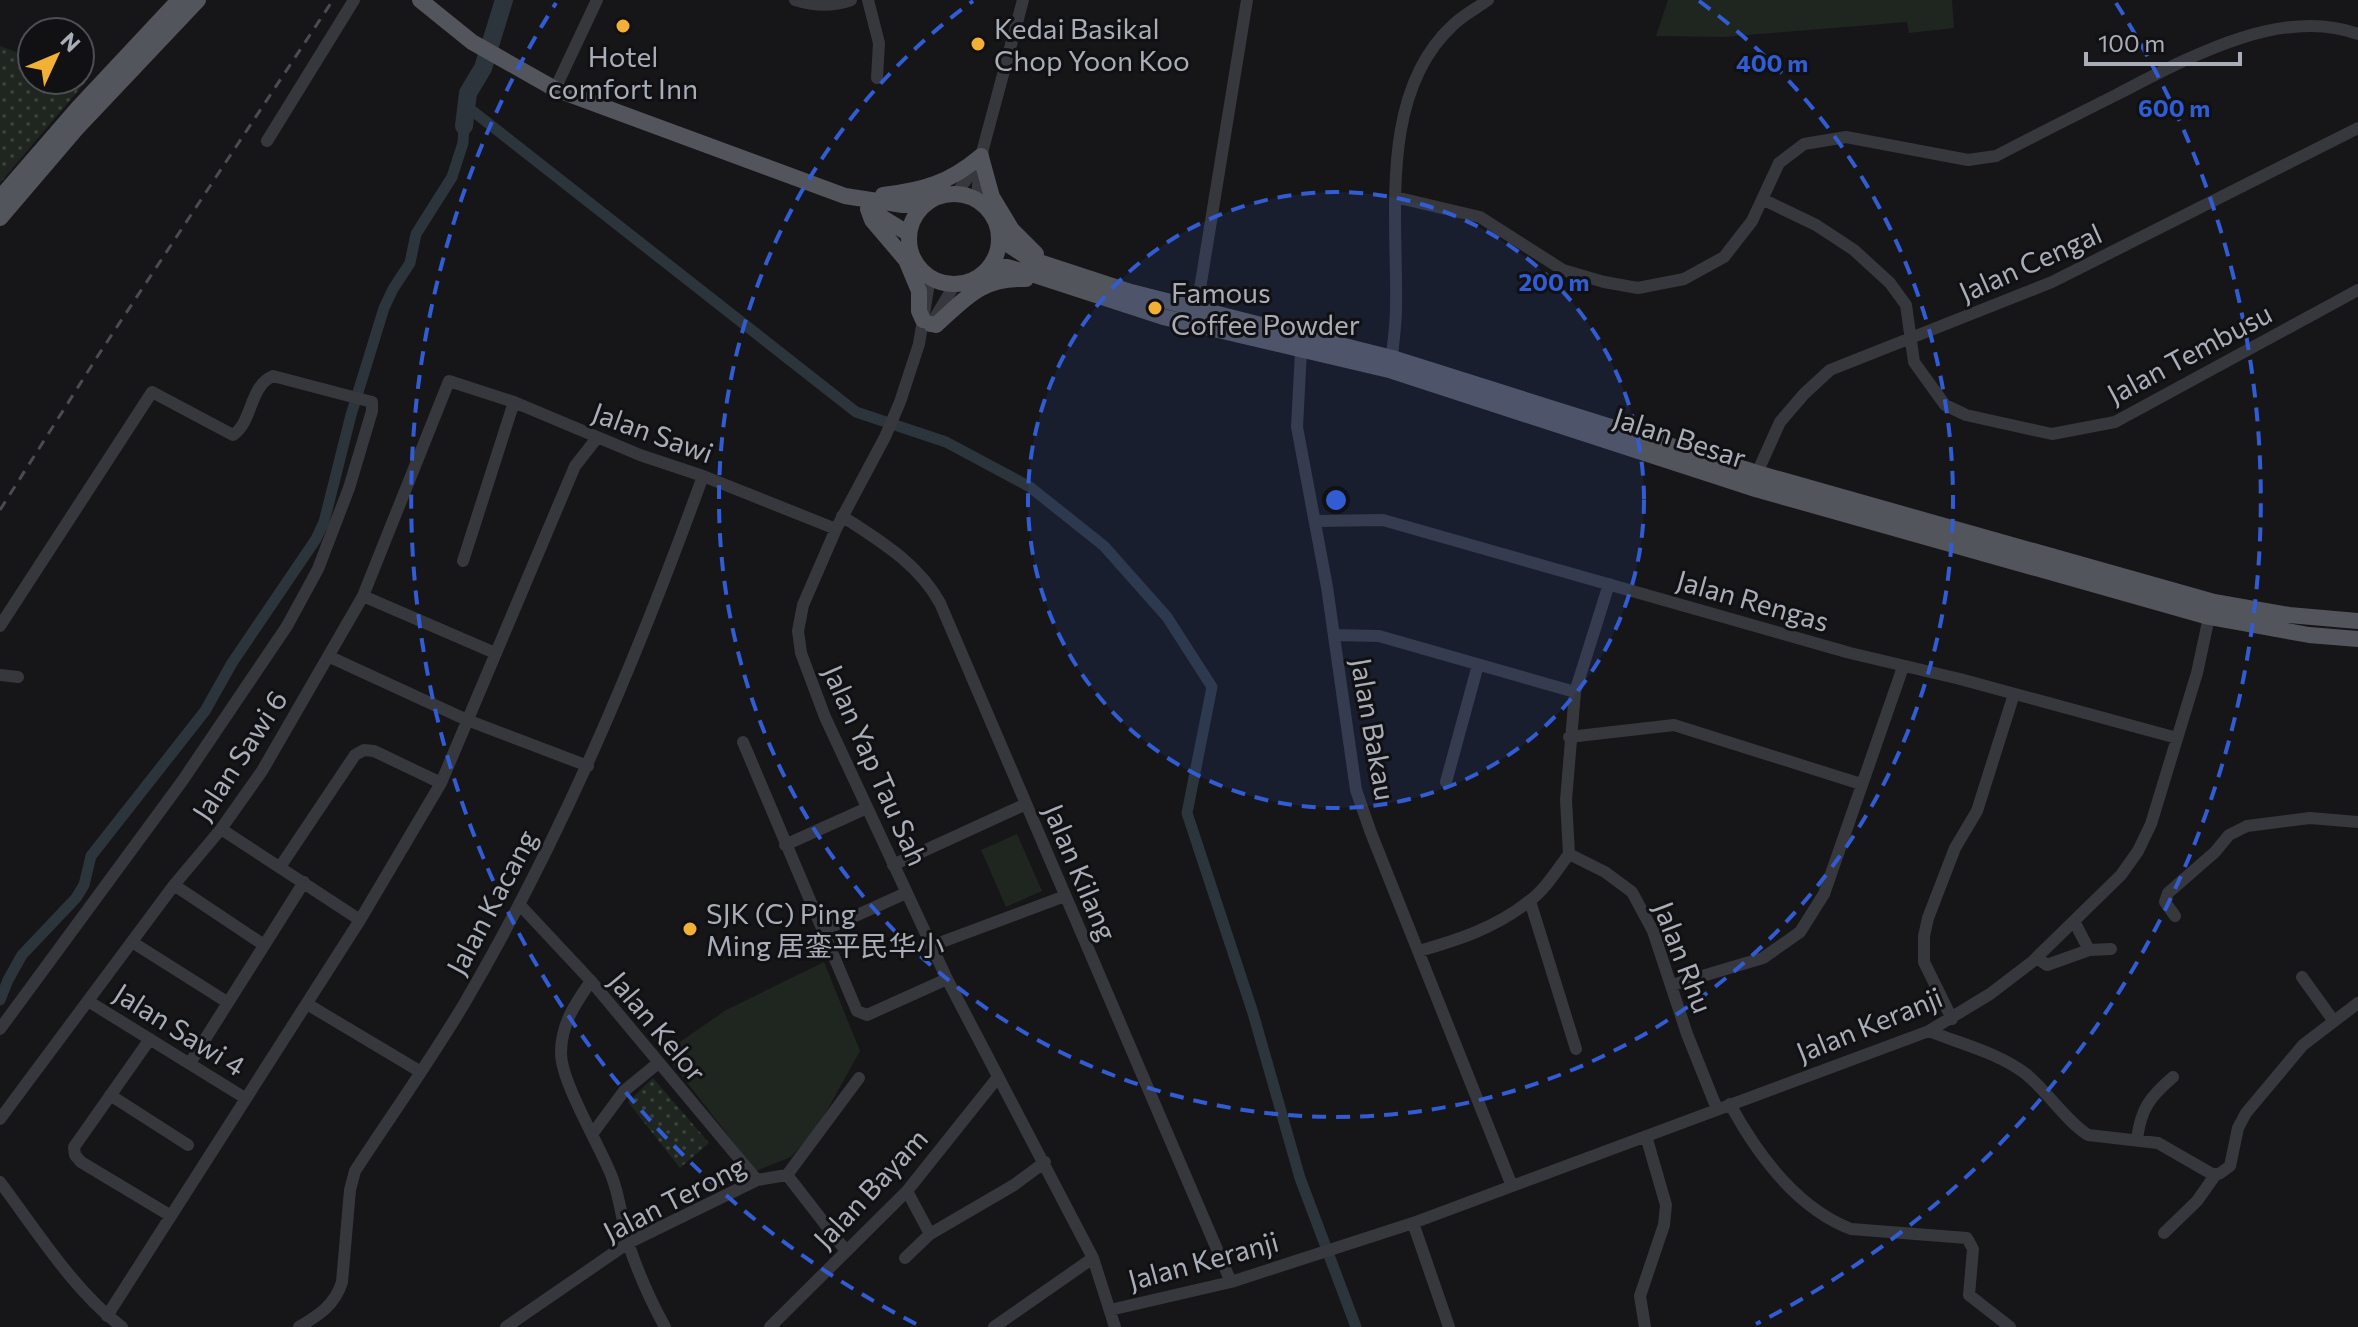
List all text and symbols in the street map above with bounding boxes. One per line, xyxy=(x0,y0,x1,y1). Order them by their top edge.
place label: Kedai Basikal Chop Yoon Koo xyxy=(994,11,1190,77)
north arrow xyxy=(16,16,96,96)
scale bar xyxy=(2086,16,2240,66)
marker: Hotel comfort Inn xyxy=(614,17,632,35)
text: N xyxy=(55,26,86,57)
text: 100 m xyxy=(2098,28,2165,57)
marker: Kedai Basikal Chop Yoon Koo xyxy=(969,35,987,53)
place label: Hotel comfort Inn xyxy=(548,39,698,105)
text: 400 m xyxy=(1736,48,1808,77)
text: 600 m xyxy=(2138,93,2210,122)
street label: Jalan Cengal xyxy=(1953,215,2107,309)
text: 200 m xyxy=(1519,267,1589,296)
place label: Famous Coffee Powder xyxy=(1171,275,1360,341)
street label: Jalan Tembusu xyxy=(2101,295,2277,411)
marker: Famous Coffee Powder xyxy=(1146,299,1164,317)
street label: Jalan Sawi xyxy=(588,394,718,470)
street label: Jalan Besar xyxy=(1609,400,1751,474)
centre of rings xyxy=(1322,486,1350,514)
street label: Jalan Rengas xyxy=(1673,562,1833,638)
street label: Jalan Bakau xyxy=(1345,655,1403,803)
street label: Jalan Yap Tau Sah xyxy=(816,659,936,871)
street label: Jalan Sawi 6 xyxy=(184,683,294,827)
street label: Jalan Kilang xyxy=(1037,799,1125,945)
street label: Jalan Kacang xyxy=(439,824,543,980)
place label: SJK (C) Ping Ming 居銮平民华小 xyxy=(706,896,945,962)
street label: Jalan Rhu xyxy=(1647,897,1721,1017)
marker: SJK (C) Ping Ming 居銮平民华小 xyxy=(681,920,699,938)
street label: Jalan Kelor xyxy=(602,964,714,1088)
street label: Jalan Sawi 4 xyxy=(108,975,252,1083)
street label: Jalan Keranji xyxy=(1791,979,1947,1069)
street label: Jalan Bayam xyxy=(806,1121,934,1255)
street label: Jalan Terong xyxy=(597,1148,751,1248)
street label: Jalan Keranji xyxy=(1124,1224,1282,1296)

